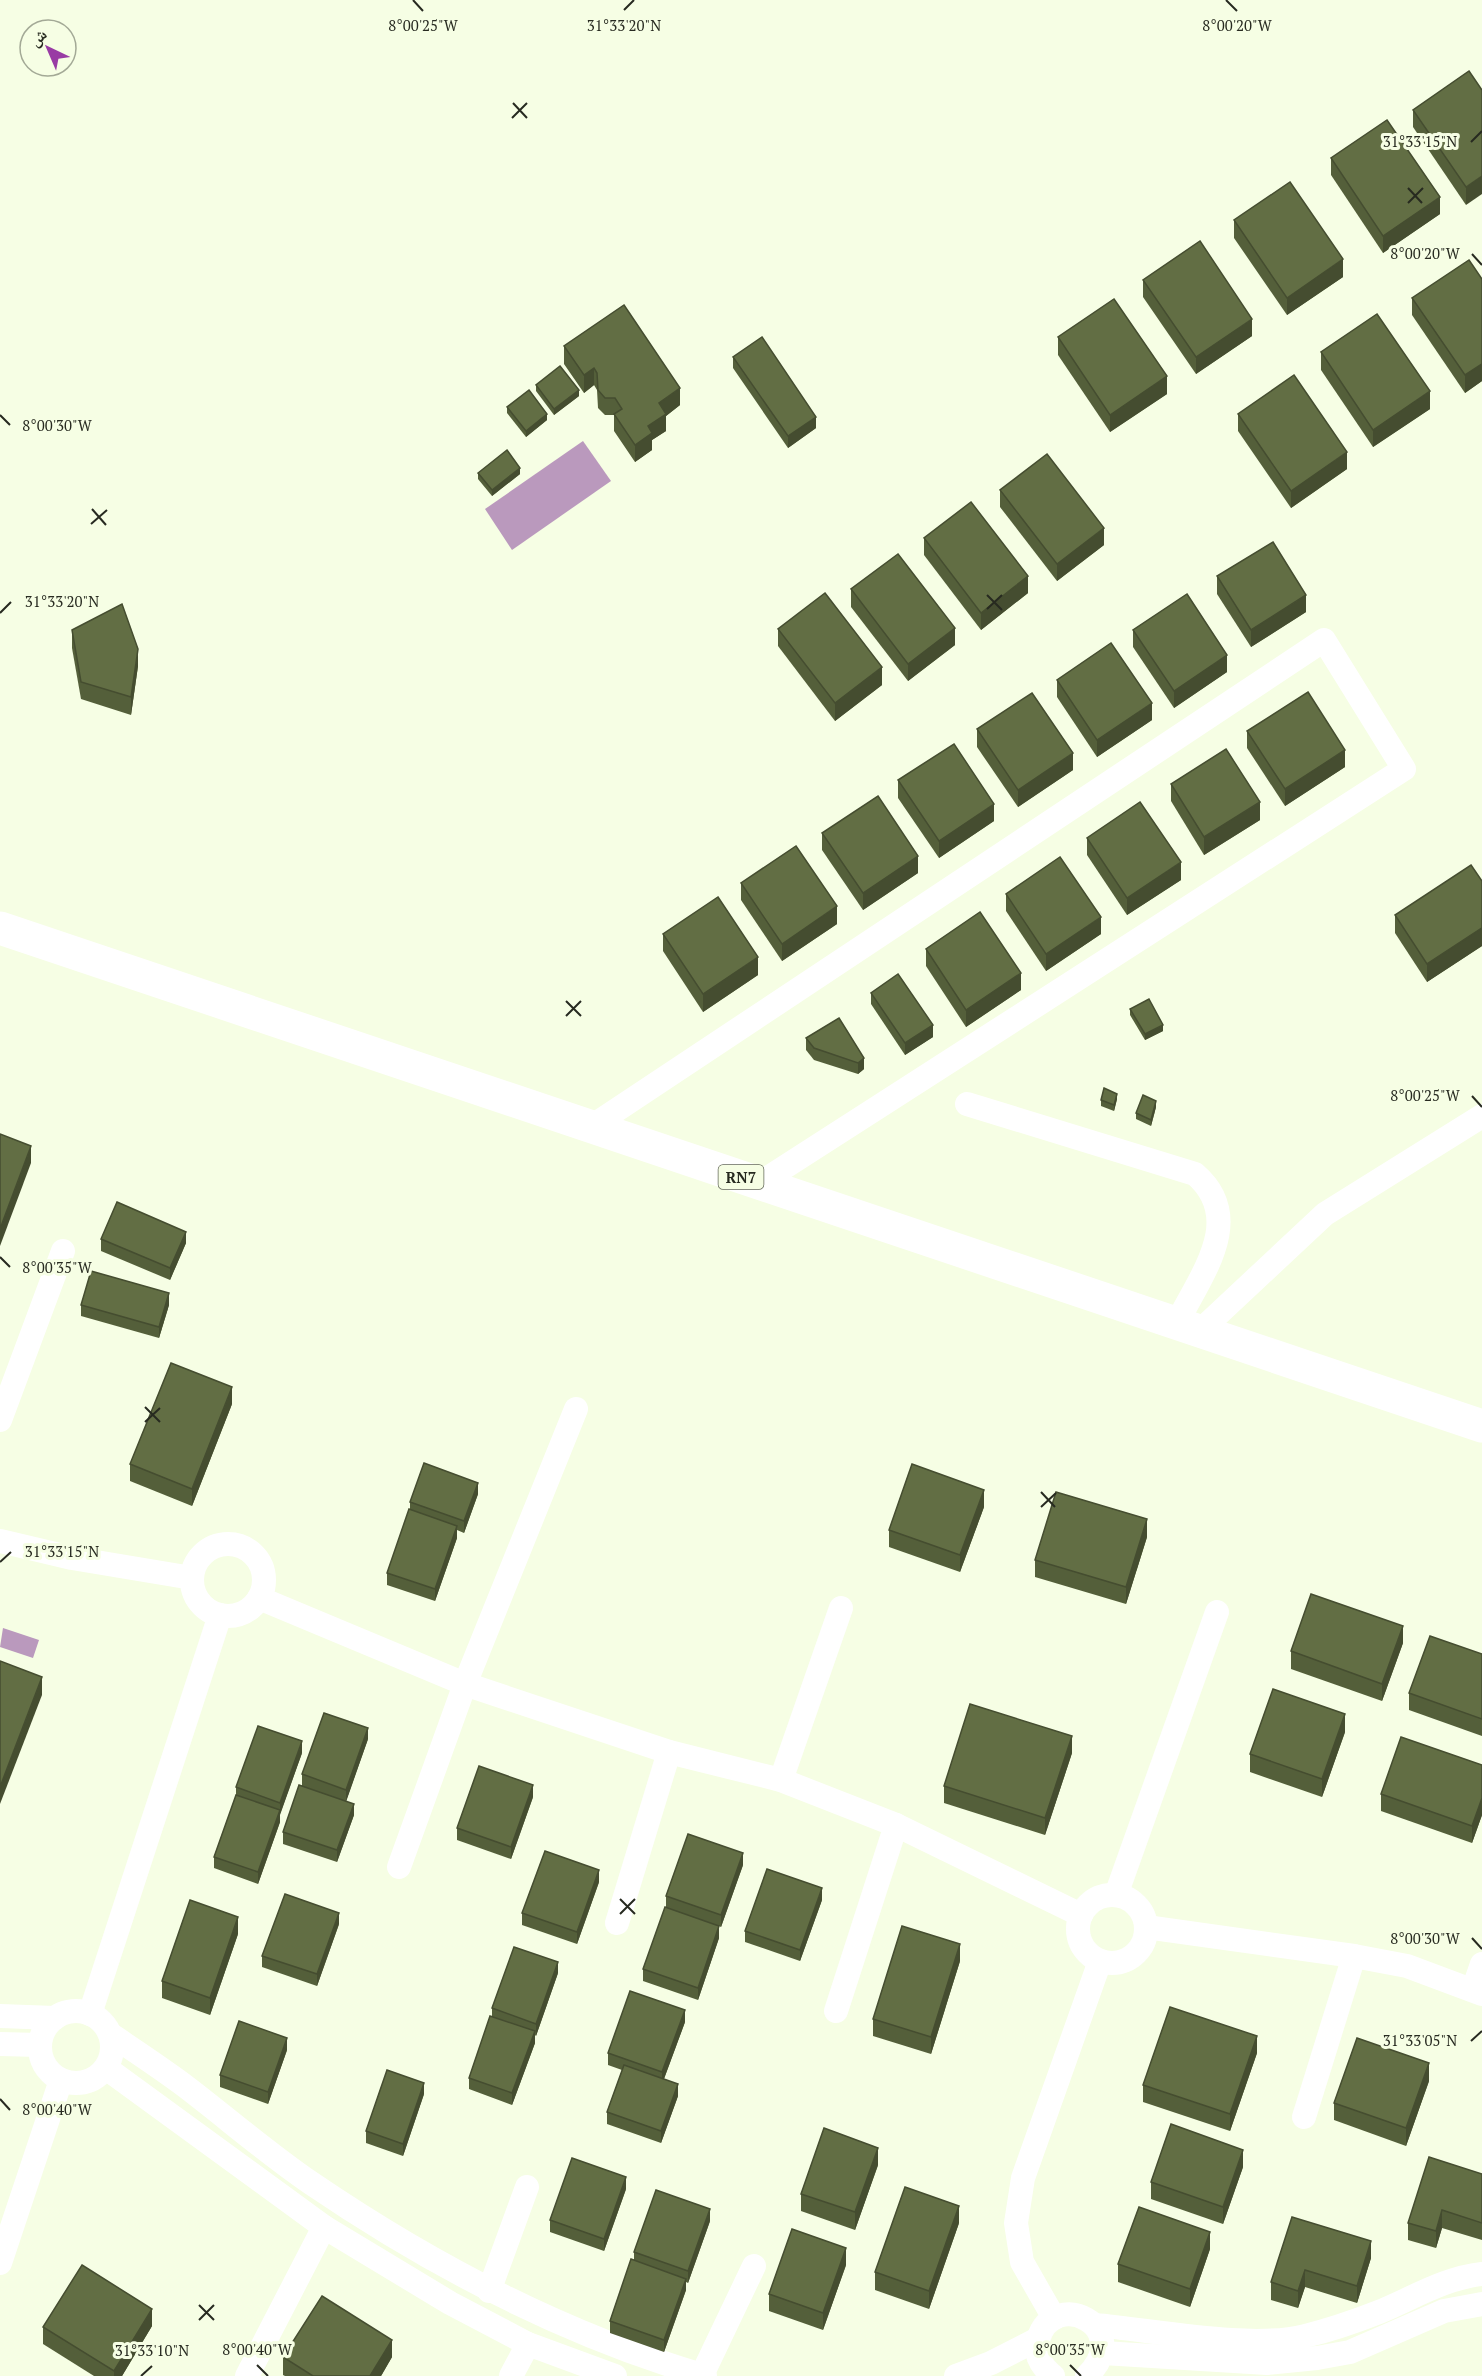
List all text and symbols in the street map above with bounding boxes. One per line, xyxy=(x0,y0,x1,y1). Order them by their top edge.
text: 8°00'25"W xyxy=(388,15,459,35)
text: 31°33'20"N xyxy=(587,15,661,35)
text: 8°00'20"W xyxy=(1202,15,1273,35)
north arrow xyxy=(18,18,78,78)
text: ش xyxy=(24,23,51,51)
text: 31°33'15"N xyxy=(1383,131,1457,151)
text: 8°00'20"W xyxy=(1390,243,1461,263)
text: 8°00'30"W xyxy=(22,415,93,435)
text: 31°33'20"N xyxy=(25,591,99,611)
text: 8°00'25"W xyxy=(1390,1085,1461,1105)
road number: RN7 xyxy=(718,1165,764,1189)
text: 8°00'35"W xyxy=(22,1257,93,1277)
text: 31°33'15"N xyxy=(25,1541,99,1561)
text: 8°00'30"W xyxy=(1390,1928,1461,1948)
text: 31°33'05"N xyxy=(1383,2030,1457,2050)
text: 8°00'40"W xyxy=(22,2099,93,2119)
text: 8°00'40"W xyxy=(222,2339,293,2359)
text: 8°00'35"W xyxy=(1035,2339,1106,2359)
text: 31°33'10"N xyxy=(115,2340,189,2360)

